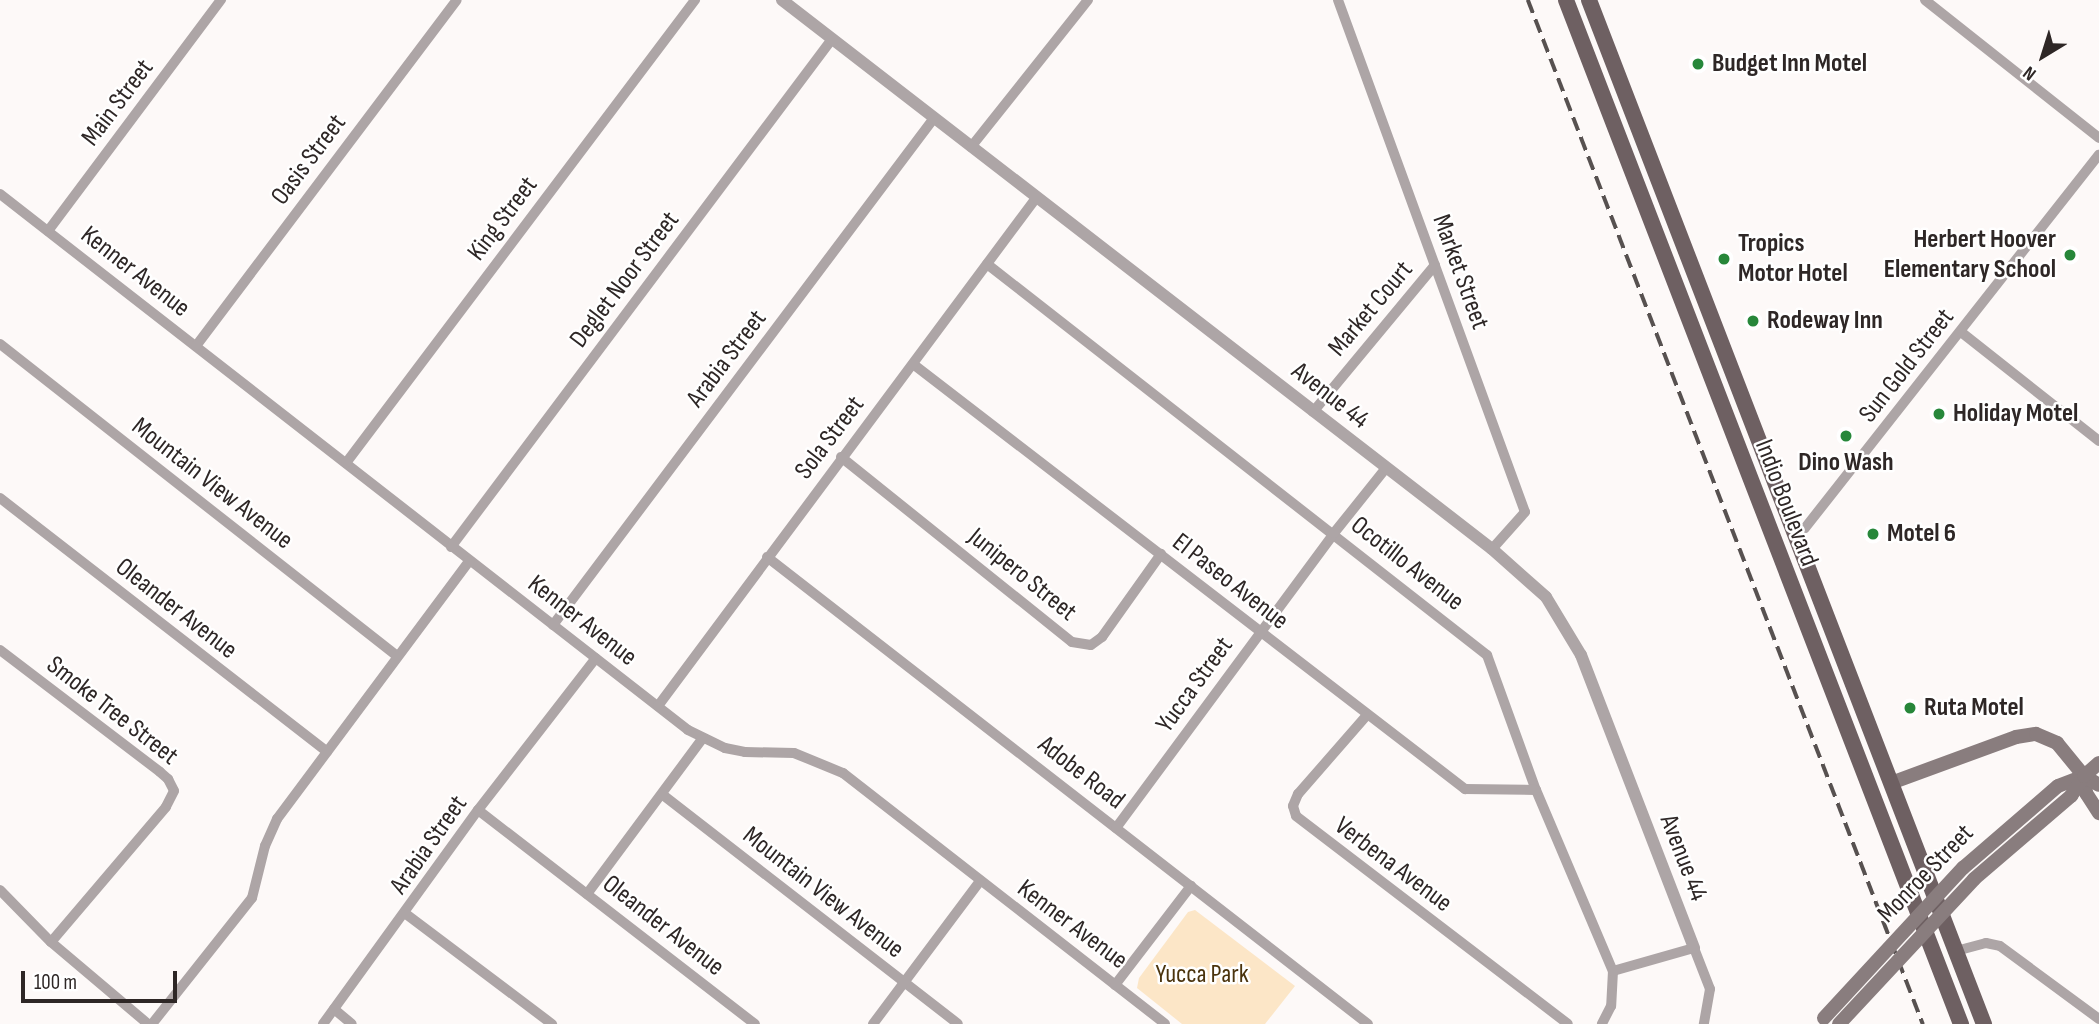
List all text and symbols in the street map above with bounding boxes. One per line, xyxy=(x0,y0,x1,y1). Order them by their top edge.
north arrow xyxy=(2008,21,2078,91)
place label: Budget Inn Motel xyxy=(1712,48,1867,80)
street label: Main Street xyxy=(75,54,161,152)
marker: Budget Inn Motel xyxy=(1690,56,1706,72)
text: N xyxy=(2019,61,2041,85)
street label: Oasis Street xyxy=(265,109,353,211)
street label: King Street xyxy=(461,171,545,267)
street label: Deglet Noor Street xyxy=(564,206,686,354)
street label: Market Street xyxy=(1425,210,1495,334)
street label: Kenner Avenue xyxy=(74,220,196,324)
place label: Herbert Hoover Elementary School xyxy=(1884,224,2056,286)
place label: Tropics Motor Hotel xyxy=(1738,228,1848,290)
marker: Herbert Hoover Elementary School xyxy=(2062,247,2078,263)
marker: Tropics Motor Hotel xyxy=(1716,251,1732,267)
street label: Market Court xyxy=(1322,255,1420,363)
street label: Sun Gold Street xyxy=(1853,303,1961,429)
street label: Arabia Street xyxy=(680,304,774,414)
place label: Rodeway Inn xyxy=(1767,305,1883,337)
marker: Rodeway Inn xyxy=(1745,313,1761,329)
street label: Avenue 44 xyxy=(1285,356,1375,436)
street label: Sola Street xyxy=(789,390,871,486)
place label: Holiday Motel xyxy=(1953,398,2078,430)
marker: Holiday Motel xyxy=(1931,406,1947,422)
street label: Mountain View Avenue xyxy=(125,412,299,556)
marker: Dino Wash xyxy=(1838,428,1854,444)
street label: Indio Boulevard xyxy=(1748,435,1824,571)
place label: Dino Wash xyxy=(1798,447,1894,479)
street label: Ocotillo Avenue xyxy=(1344,510,1470,618)
place label: Motel 6 xyxy=(1887,518,1956,550)
street label: Junipero Street xyxy=(962,522,1082,628)
marker: Motel 6 xyxy=(1865,526,1881,542)
street label: El Paseo Avenue xyxy=(1166,527,1294,637)
street label: Oleander Avenue xyxy=(109,552,243,666)
street label: Kenner Avenue xyxy=(521,569,643,673)
street label: Yucca Street xyxy=(1150,631,1240,739)
street label: Smoke Tree Street xyxy=(40,650,184,772)
place label: Ruta Motel xyxy=(1924,692,2024,724)
marker: Ruta Motel xyxy=(1902,700,1918,716)
street label: Adobe Road xyxy=(1032,730,1130,816)
street label: Arabia Street xyxy=(384,790,474,900)
street label: Verbena Avenue xyxy=(1328,811,1458,919)
street label: Avenue 44 xyxy=(1652,811,1714,905)
street label: Monroe Street xyxy=(1871,818,1981,930)
street label: Mountain View Avenue xyxy=(736,821,910,965)
street label: Oleander Avenue xyxy=(596,869,730,983)
street label: Kenner Avenue xyxy=(1011,874,1133,976)
scale bar xyxy=(24,958,180,1002)
park label: Yucca Park xyxy=(1155,959,1249,991)
text: 100 m xyxy=(34,970,77,995)

